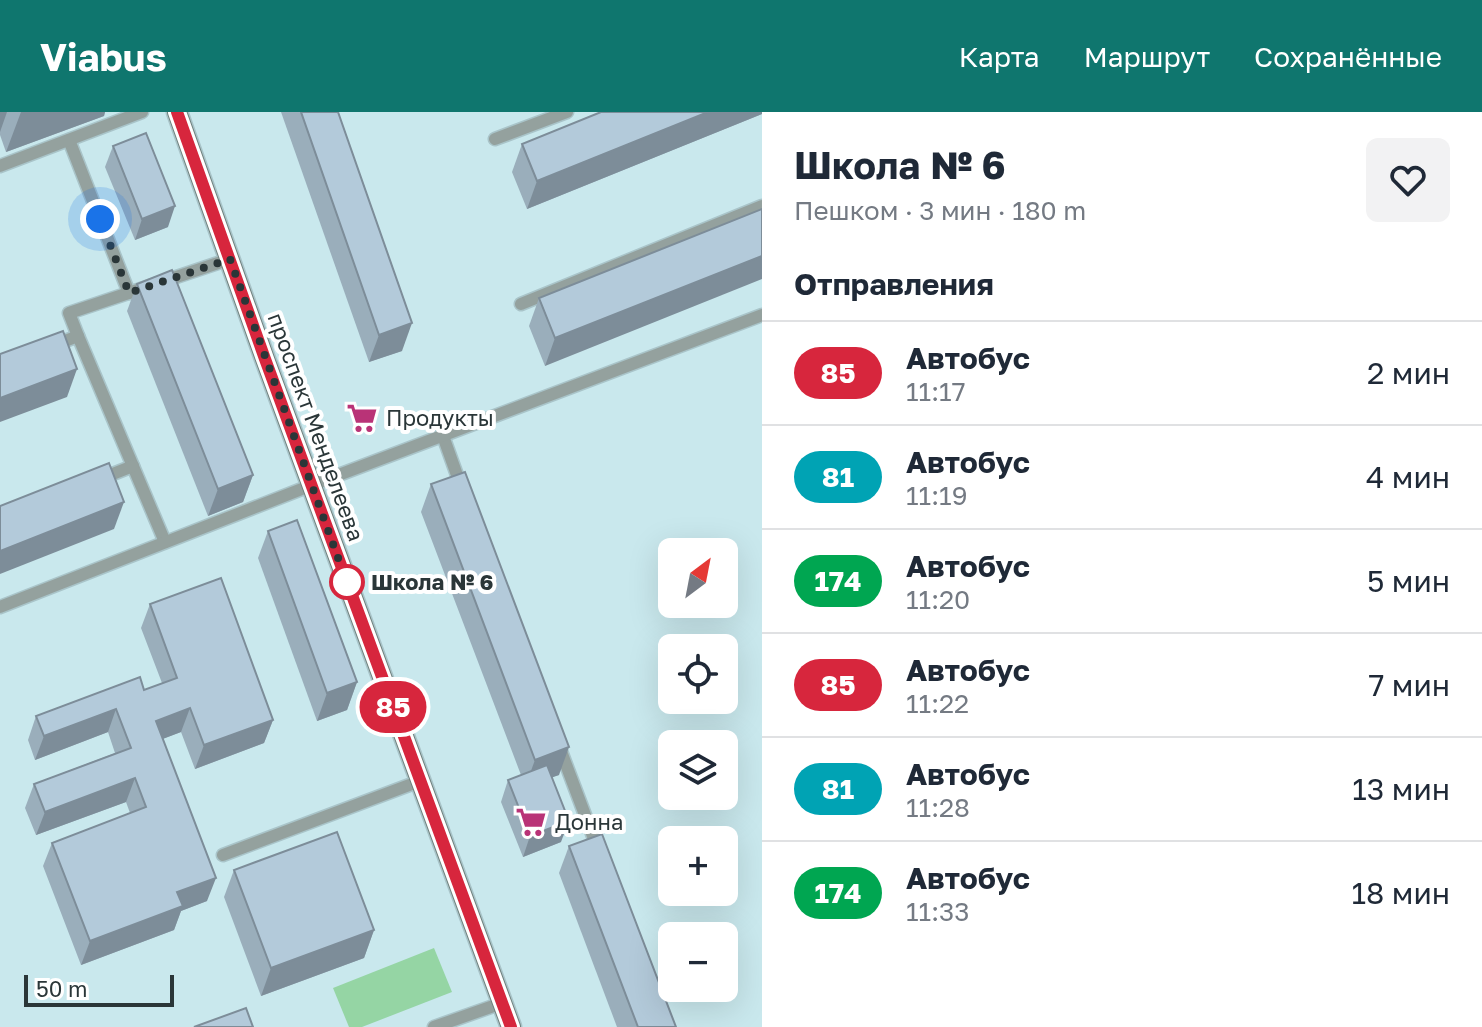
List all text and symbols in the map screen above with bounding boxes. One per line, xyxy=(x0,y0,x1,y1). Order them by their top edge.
text: Viabus xyxy=(40,34,167,79)
text: Карта xyxy=(959,40,1040,73)
text: Маршрут xyxy=(1084,40,1210,73)
text: Сохранённые xyxy=(1254,40,1442,73)
button: heart xyxy=(1366,138,1450,222)
text: Школа № 6 xyxy=(794,142,1006,187)
text: Пешком · 3 мин · 180 m xyxy=(794,195,1086,226)
your location xyxy=(80,199,120,239)
text: Отправления xyxy=(794,266,994,302)
street label: проспект Менделеева xyxy=(263,309,370,545)
text: Автобус xyxy=(906,340,1030,376)
text: 2 мин xyxy=(1367,355,1450,391)
text: 85 xyxy=(820,356,856,389)
text: 11:17 xyxy=(906,376,965,407)
supermarket icon: Продукты xyxy=(345,401,379,435)
place label: Продукты xyxy=(386,404,494,431)
text: Автобус xyxy=(906,444,1030,480)
text: 4 мин xyxy=(1366,459,1450,495)
text: 81 xyxy=(822,460,854,493)
text: 11:19 xyxy=(906,480,967,511)
north arrow xyxy=(658,538,738,618)
map controls xyxy=(658,538,738,1002)
text: Автобус xyxy=(906,548,1030,584)
text: 5 мин xyxy=(1367,563,1450,599)
text: 174 xyxy=(814,564,862,597)
marker: Школа № 6 xyxy=(330,565,364,599)
place label: Школа № 6 xyxy=(371,568,494,595)
text: 11:20 xyxy=(906,584,970,615)
button: locate xyxy=(658,634,738,714)
text: Автобус xyxy=(906,652,1030,688)
text: 7 мин xyxy=(1368,667,1450,703)
text: 85 xyxy=(820,668,856,701)
line badge: 85 xyxy=(357,681,429,733)
text: 11:22 xyxy=(906,688,969,719)
text: 85 xyxy=(375,690,411,723)
button: layers xyxy=(658,730,738,810)
text: Автобус xyxy=(906,756,1030,792)
text: 13 мин xyxy=(1352,771,1450,807)
text: 81 xyxy=(822,772,854,805)
text: 11:28 xyxy=(906,792,970,823)
supermarket icon: Донна xyxy=(514,805,548,839)
place label: Донна xyxy=(555,808,623,835)
button: + xyxy=(658,826,738,906)
text: Автобус xyxy=(906,860,1030,896)
text: 18 мин xyxy=(1351,875,1450,911)
text: 174 xyxy=(814,876,862,909)
text: 11:33 xyxy=(906,896,969,927)
button: − xyxy=(658,922,738,1002)
scale bar xyxy=(24,971,174,1007)
text: 50 m xyxy=(36,975,87,1002)

